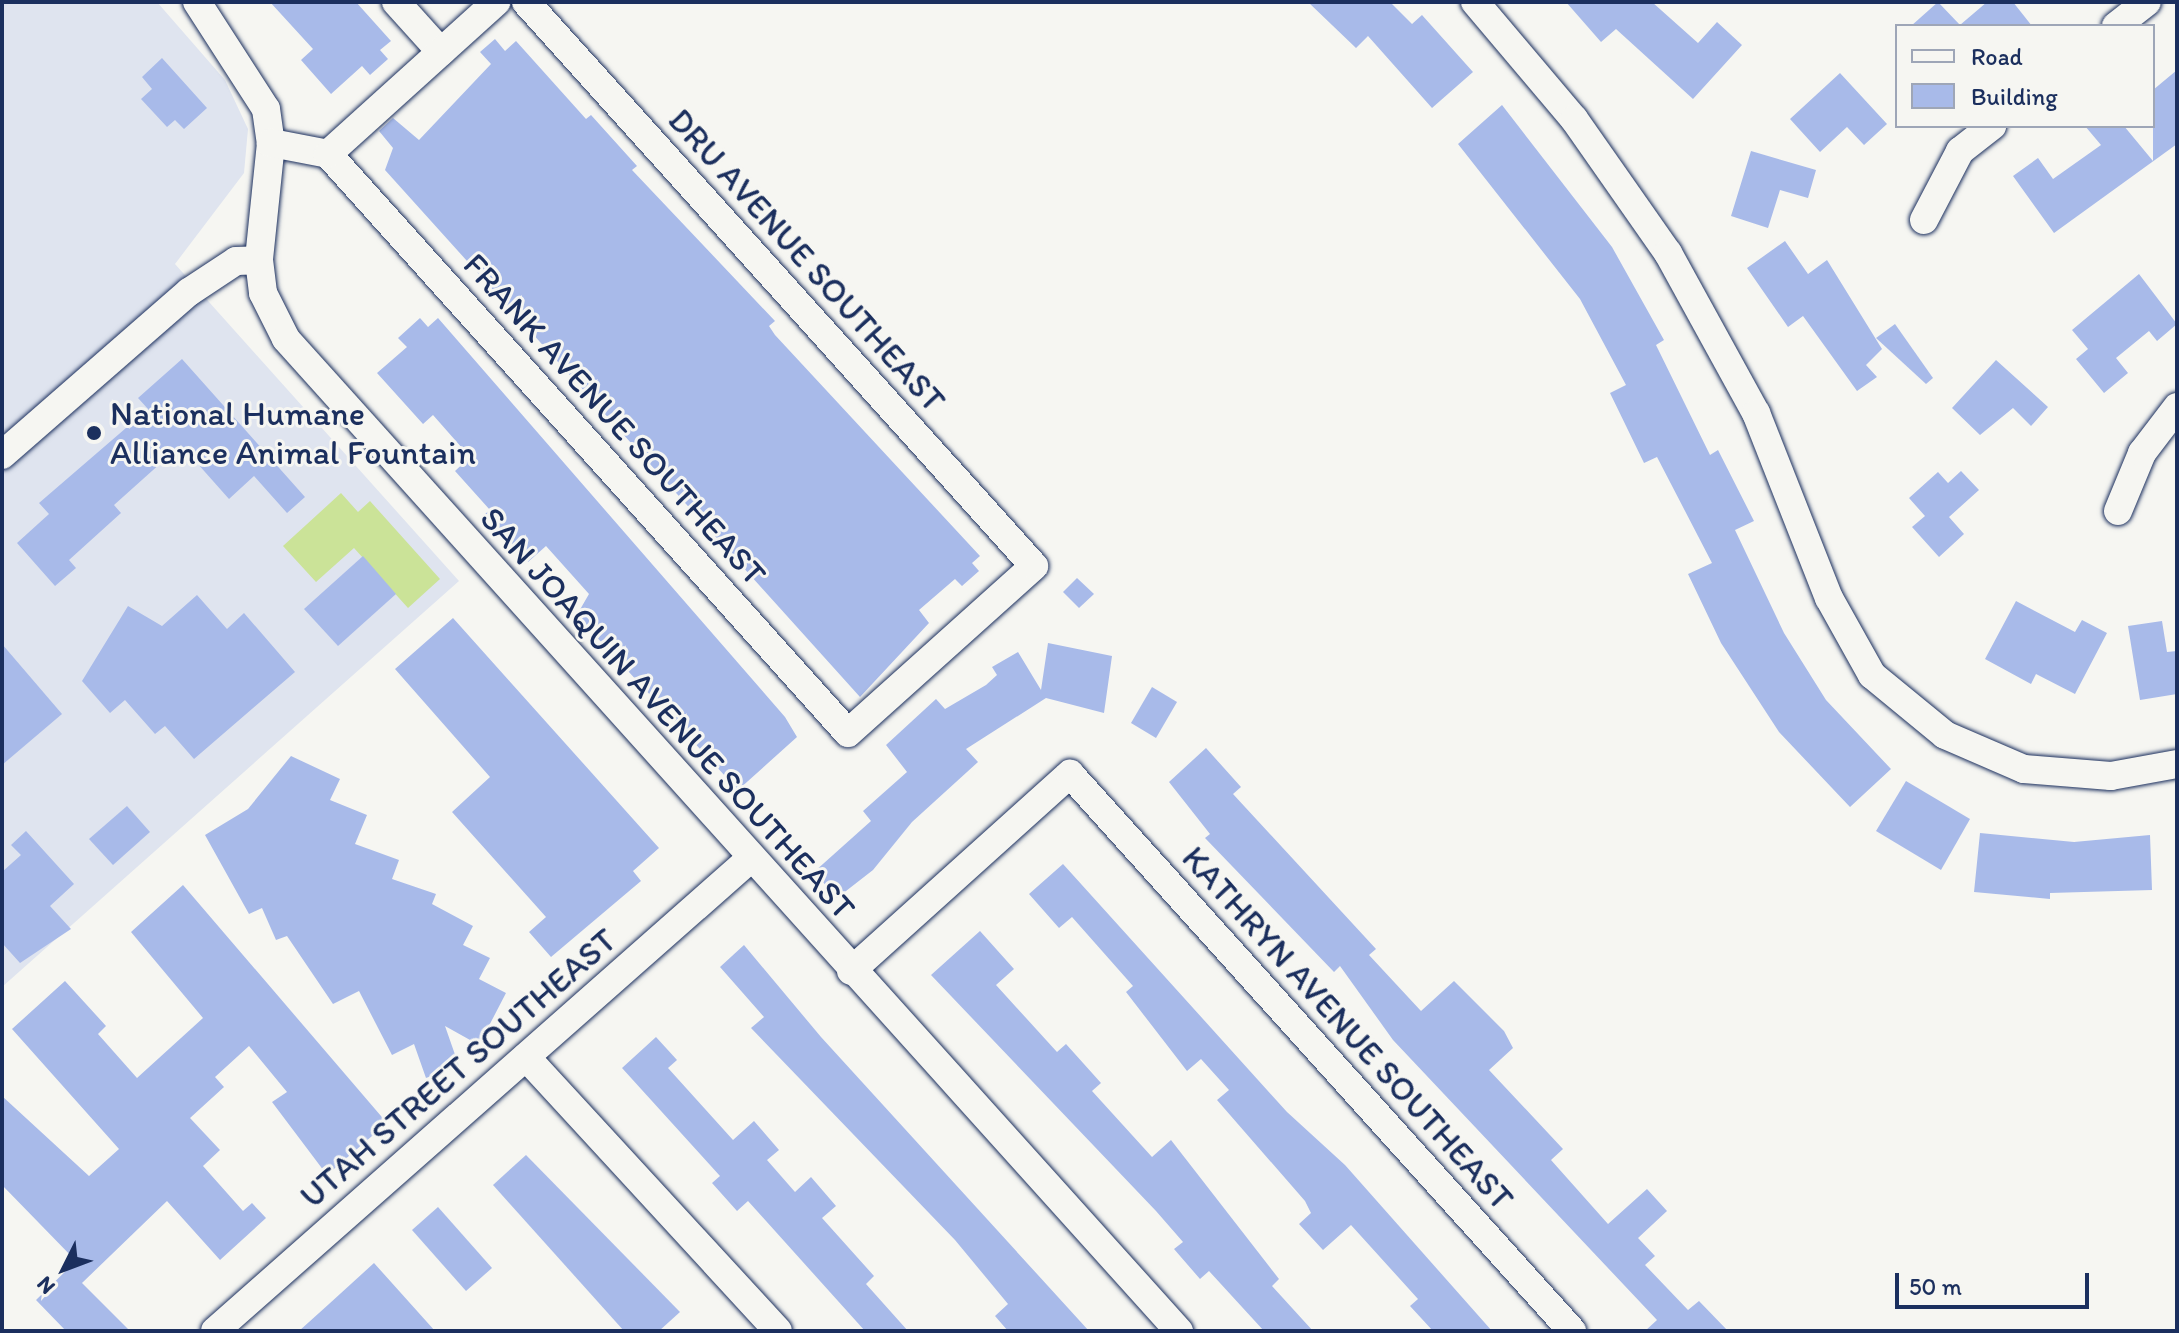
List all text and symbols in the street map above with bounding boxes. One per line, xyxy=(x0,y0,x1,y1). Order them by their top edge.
legend xyxy=(1895,24,2155,128)
text: Road xyxy=(1971,42,2023,71)
text: Building xyxy=(1971,82,2058,111)
street label: DRU AVENUE SOUTHEAST xyxy=(660,100,954,420)
street label: FRANK AVENUE SOUTHEAST xyxy=(455,245,775,593)
place label: National Humane Alliance Animal Fountain xyxy=(110,393,477,472)
marker: National Humane Alliance Animal Fountain xyxy=(85,424,103,442)
street label: SAN JOAQUIN AVENUE SOUTHEAST xyxy=(471,497,865,929)
street label: KATHRYN AVENUE SOUTHEAST xyxy=(1174,838,1522,1218)
street label: UTAH STREET SOUTHEAST xyxy=(291,919,625,1217)
north arrow xyxy=(24,1229,104,1309)
scale bar xyxy=(1899,1257,2093,1307)
text: N xyxy=(31,1271,61,1300)
text: 50 m xyxy=(1909,1272,1962,1301)

